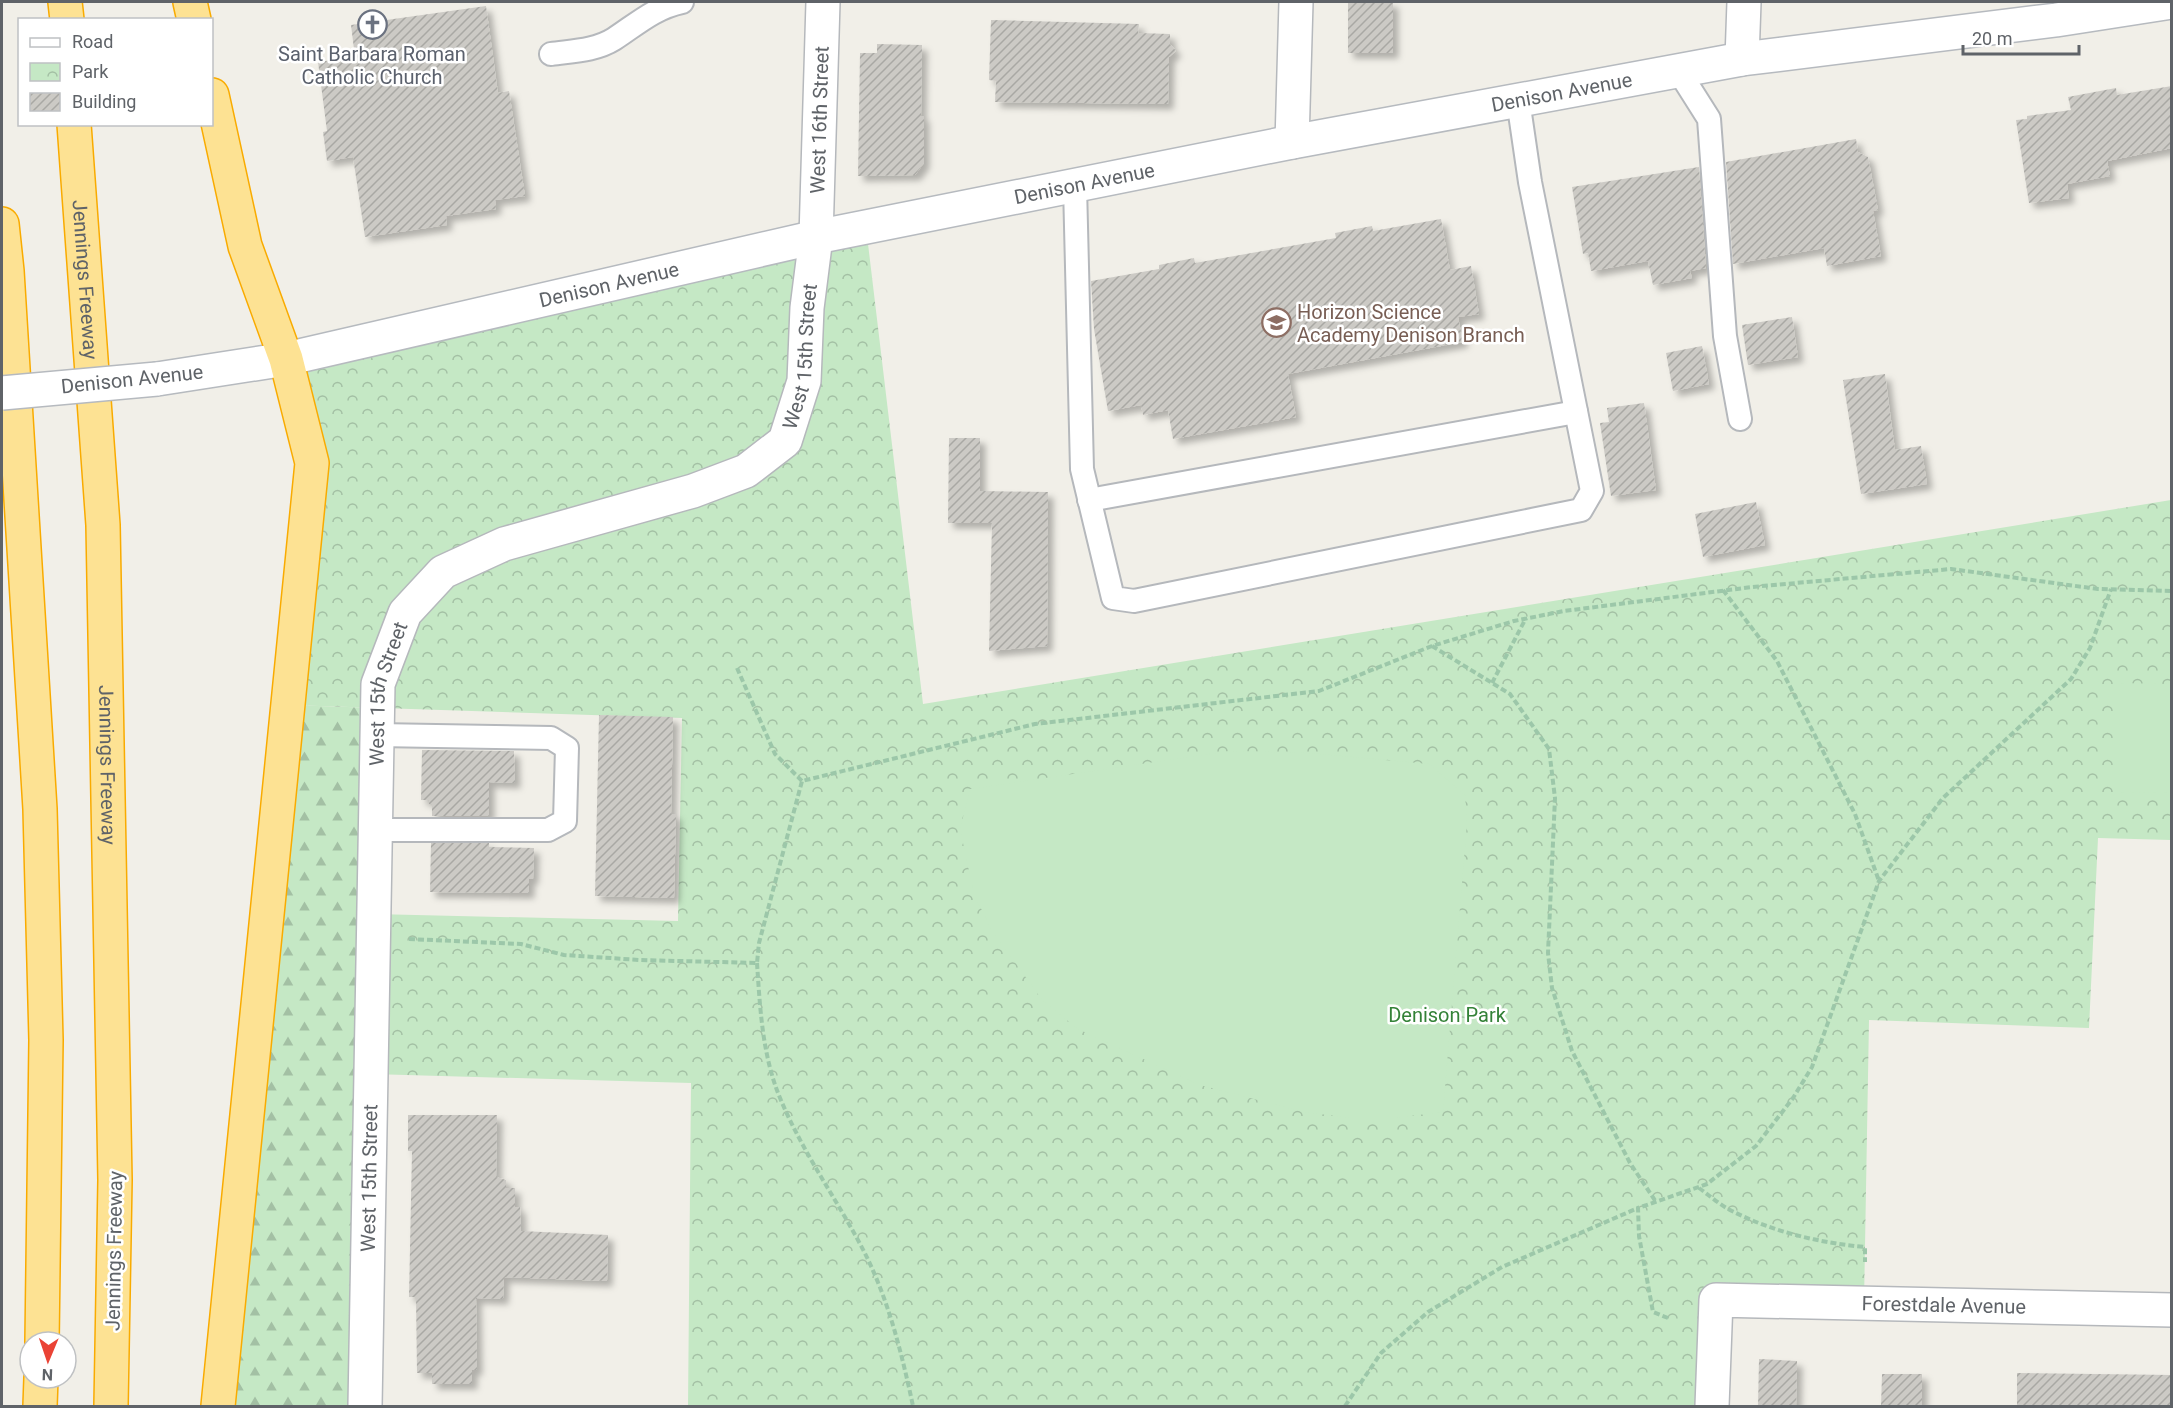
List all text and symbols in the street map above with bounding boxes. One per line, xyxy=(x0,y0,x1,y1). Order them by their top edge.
church icon: Saint Barbara Roman Catholic Church xyxy=(356,8,388,40)
legend xyxy=(18,18,213,126)
scale bar xyxy=(1963,18,2078,56)
text: 20 m xyxy=(1972,28,2012,49)
text: Road xyxy=(72,31,113,52)
place label: Saint Barbara Roman Catholic Church xyxy=(278,42,466,89)
street label: West 16th Street xyxy=(805,46,834,194)
text: Park xyxy=(72,61,109,82)
street label: Denison Avenue xyxy=(1489,68,1634,117)
text: Building xyxy=(72,91,136,112)
street label: Denison Avenue xyxy=(1012,158,1157,209)
street label: Jennings Freeway xyxy=(68,199,103,361)
street label: Denison Avenue xyxy=(537,257,681,312)
street label: West 15th Street xyxy=(777,282,822,432)
place label: Horizon Science Academy Denison Branch xyxy=(1297,300,1525,347)
school or university icon: Horizon Science Academy Denison Branch xyxy=(1260,307,1292,339)
street label: Denison Avenue xyxy=(60,360,204,398)
street label: West 15th Street xyxy=(365,618,413,766)
street label: Jennings Freeway xyxy=(94,685,121,846)
park label: Denison Park xyxy=(1388,1003,1507,1027)
street label: West 15th Street xyxy=(356,1104,382,1252)
street label: Jennings Freeway xyxy=(101,1170,127,1331)
street label: Forestdale Avenue xyxy=(1861,1291,2026,1319)
north arrow xyxy=(18,1330,78,1390)
text: N xyxy=(42,1365,53,1384)

